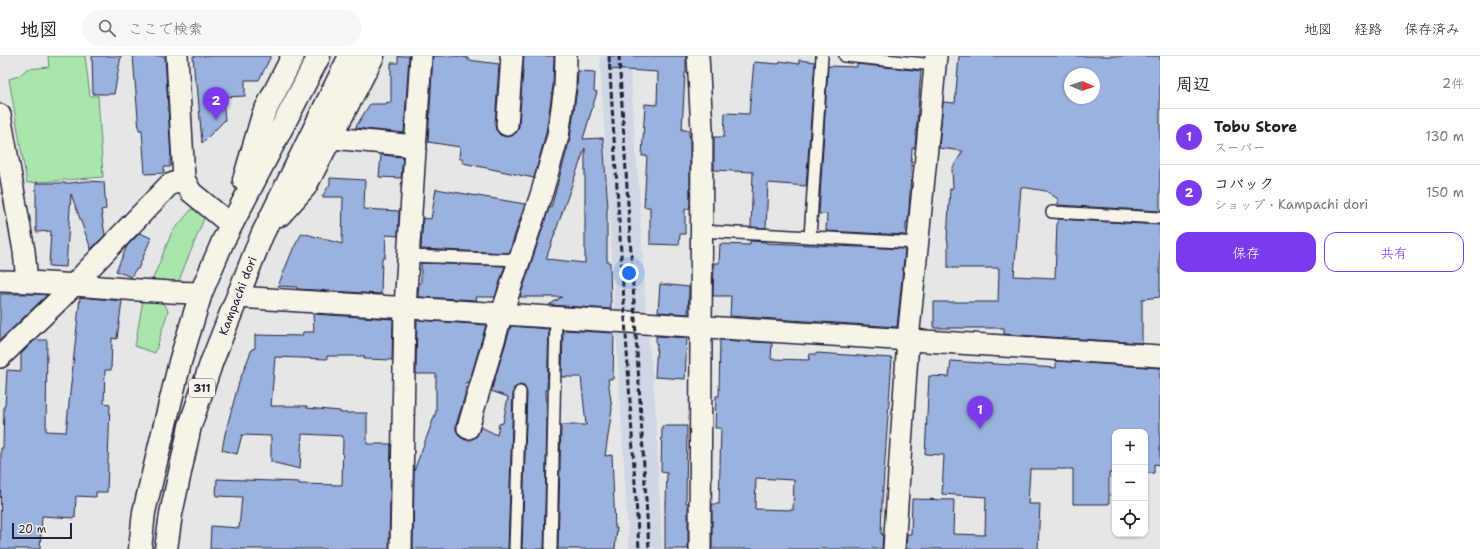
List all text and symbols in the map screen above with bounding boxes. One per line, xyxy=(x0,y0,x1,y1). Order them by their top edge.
search box xyxy=(82,10,362,46)
text: 地図 xyxy=(20,17,58,42)
icon: search xyxy=(96,17,118,39)
text: ここで検索 xyxy=(128,19,203,39)
text: 地図 xyxy=(1304,20,1332,38)
text: 経路 xyxy=(1354,20,1382,38)
text: 保存済み xyxy=(1404,20,1460,38)
north arrow xyxy=(1064,68,1100,104)
text: 周辺 xyxy=(1176,73,1210,95)
text: 2件 xyxy=(1442,75,1464,92)
pin: 2 xyxy=(203,87,229,120)
text: Tobu Store xyxy=(1214,117,1297,137)
text: 1 xyxy=(1186,128,1192,145)
text: 130 m xyxy=(1426,128,1464,145)
text: スーパー xyxy=(1214,139,1265,156)
text: コバック xyxy=(1214,174,1274,194)
text: 2 xyxy=(1184,184,1194,201)
text: 150 m xyxy=(1426,184,1464,201)
text: ショップ · Kampachi dori xyxy=(1214,196,1368,213)
button: 保存 xyxy=(1176,232,1316,272)
button: 共有 xyxy=(1324,232,1464,272)
street label: Kampachi dori xyxy=(215,254,261,338)
your location xyxy=(619,263,639,283)
road number: 311 xyxy=(189,379,215,397)
pin: 1 xyxy=(967,396,993,429)
map controls xyxy=(1112,429,1148,537)
button: + xyxy=(1112,429,1148,465)
button: − xyxy=(1112,465,1148,501)
button: locate xyxy=(1112,501,1148,537)
scale bar xyxy=(12,521,72,540)
text: 20 m xyxy=(18,522,46,537)

